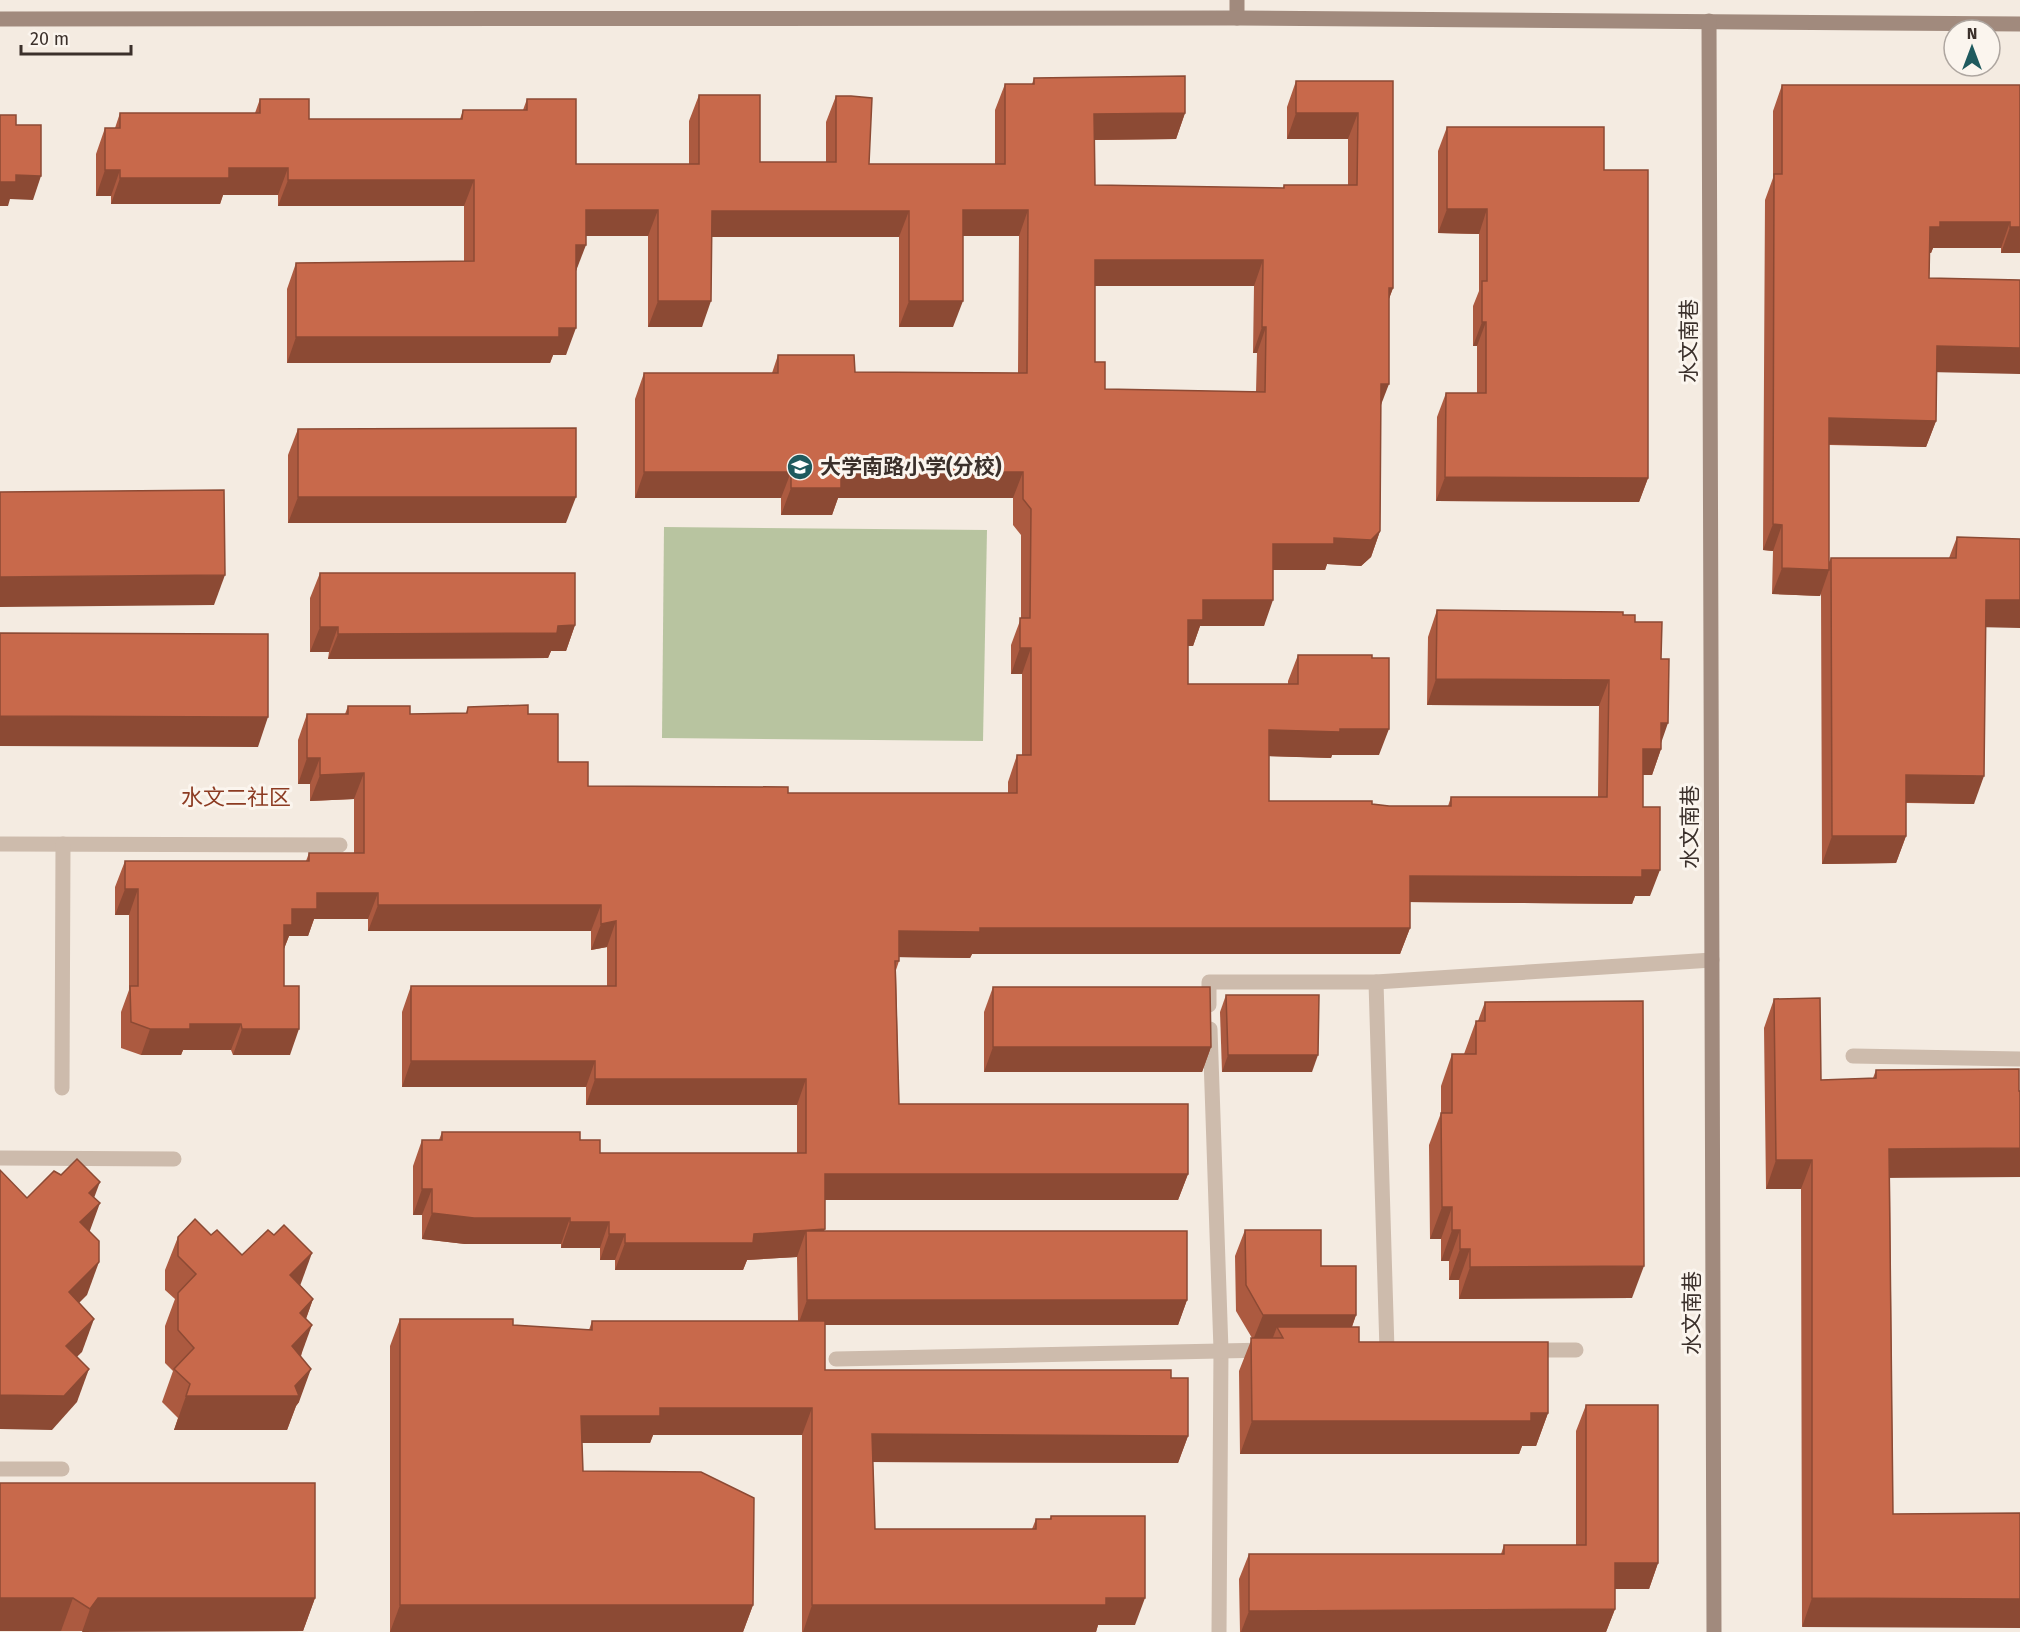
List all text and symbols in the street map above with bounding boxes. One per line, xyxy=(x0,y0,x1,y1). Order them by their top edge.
scale bar xyxy=(21,18,130,56)
north arrow xyxy=(1942,18,2002,78)
text: N xyxy=(1967,24,1977,43)
text: 20 m xyxy=(30,28,69,50)
street label: 水文南巷 xyxy=(1676,299,1702,383)
school or university icon: 大学南路小学(分校) xyxy=(785,452,815,482)
place label: 大学南路小学(分校) xyxy=(820,454,1002,480)
district label: 水文二社区 xyxy=(181,784,291,811)
street label: 水文南巷 xyxy=(1677,785,1703,869)
street label: 水文南巷 xyxy=(1679,1271,1705,1355)

